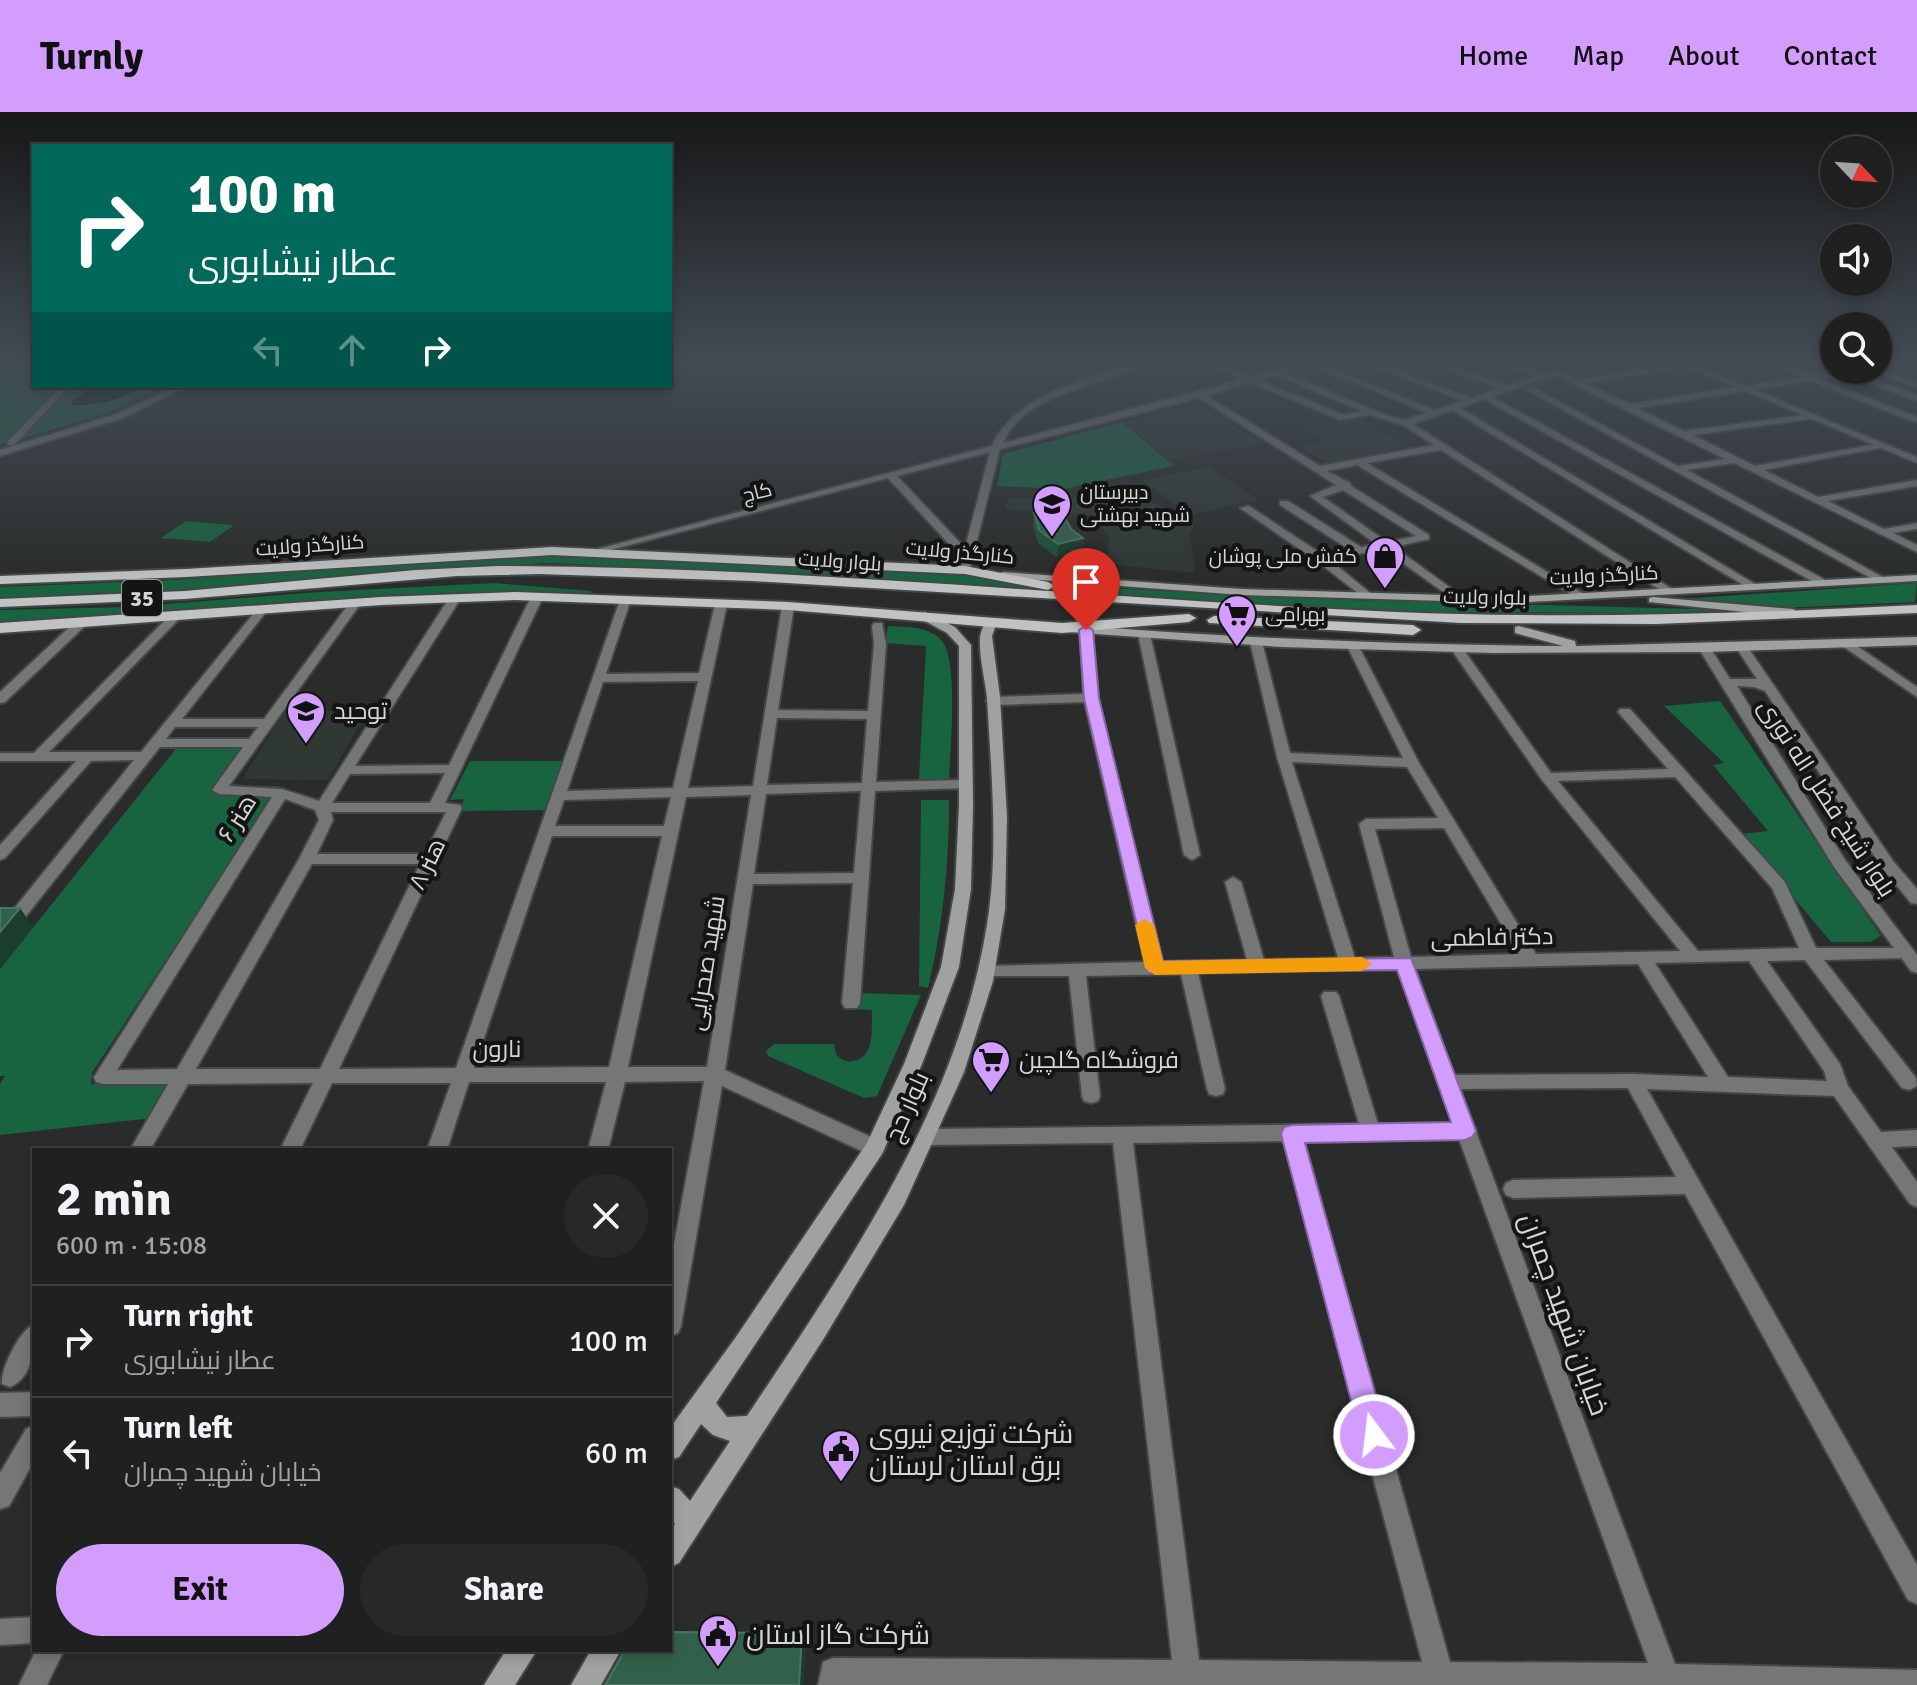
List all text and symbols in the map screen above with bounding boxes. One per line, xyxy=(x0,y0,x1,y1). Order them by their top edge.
text: Turnly xyxy=(40,33,143,80)
text: Home xyxy=(1459,39,1528,73)
text: Map xyxy=(1572,39,1624,73)
text: About xyxy=(1668,39,1740,73)
text: Contact xyxy=(1784,39,1877,73)
north arrow xyxy=(1820,136,1892,208)
map controls xyxy=(1820,136,1892,384)
text: 100 m xyxy=(188,159,336,228)
icon: right xyxy=(56,176,160,280)
button: sound xyxy=(1820,224,1892,296)
text: عطار نیشابوری xyxy=(188,241,398,286)
button: search xyxy=(1820,312,1892,384)
icon: left xyxy=(246,328,290,372)
icon: ahead xyxy=(330,328,374,372)
icon: right xyxy=(414,328,458,372)
street label: کاج xyxy=(740,477,775,509)
place label: دبیرستان شهید بهشتی xyxy=(1080,480,1190,528)
school or university icon: دبیرستان شهید بهشتی xyxy=(1031,483,1073,538)
street label: کنارگذر ولایت xyxy=(255,529,365,562)
street label: کنارگذر ولایت xyxy=(905,535,1015,570)
shop icon: کفش ملی پوشان xyxy=(1364,535,1406,590)
place label: کفش ملی پوشان xyxy=(1209,544,1357,569)
street label: بلوار ولایت xyxy=(797,546,883,577)
pin xyxy=(1052,548,1120,630)
icon: arrive xyxy=(1064,560,1108,604)
street label: کنارگذر ولایت xyxy=(1549,560,1659,591)
road number: 35 xyxy=(122,580,162,616)
street label: بلوار ولایت xyxy=(1443,584,1527,611)
supermarket icon: بهرامی xyxy=(1216,593,1258,648)
place label: بهرامی xyxy=(1265,602,1325,627)
school or university icon: توحید xyxy=(285,690,327,745)
street label: بلوار شیخ فضل اله نوری xyxy=(1751,693,1902,903)
place label: توحید xyxy=(334,696,388,726)
street label: هنر ۶ xyxy=(211,789,263,847)
street label: هنر ۸ xyxy=(402,833,452,895)
street label: شهید صحرایی xyxy=(681,893,731,1033)
street label: دکتر فاطمی xyxy=(1430,921,1554,953)
street label: نارون xyxy=(473,1034,521,1064)
supermarket icon: فروشگاه گلچین xyxy=(970,1039,1012,1094)
place label: فروشگاه گلچین xyxy=(1019,1045,1179,1076)
street label: بلوار حج xyxy=(878,1067,937,1147)
text: 2 min xyxy=(56,1170,172,1229)
button: close xyxy=(564,1174,648,1258)
street label: خیابان شهید چمران xyxy=(1511,1209,1616,1420)
text: 600 m · 15:08 xyxy=(56,1230,207,1262)
text: Turn right xyxy=(124,1298,253,1335)
icon: right xyxy=(56,1319,100,1363)
text: 100 m xyxy=(569,1323,648,1360)
text: عطار نیشابوری xyxy=(124,1345,276,1377)
position arrow xyxy=(1332,1393,1416,1477)
text: Turn left xyxy=(124,1410,233,1447)
place label: شرکت توزیع نیروی برق استان لرستان xyxy=(869,1417,1073,1483)
public building icon: شرکت توزیع نیروی برق استان لرستان xyxy=(820,1428,862,1483)
icon: left xyxy=(56,1431,100,1475)
text: 60 m xyxy=(585,1435,648,1472)
text: خیابان شهید چمران xyxy=(124,1457,321,1489)
button: Exit xyxy=(56,1544,344,1636)
button: Share xyxy=(360,1544,648,1636)
public building icon: شرکت گاز استان xyxy=(697,1613,739,1668)
place label: شرکت گاز استان xyxy=(746,1618,930,1652)

